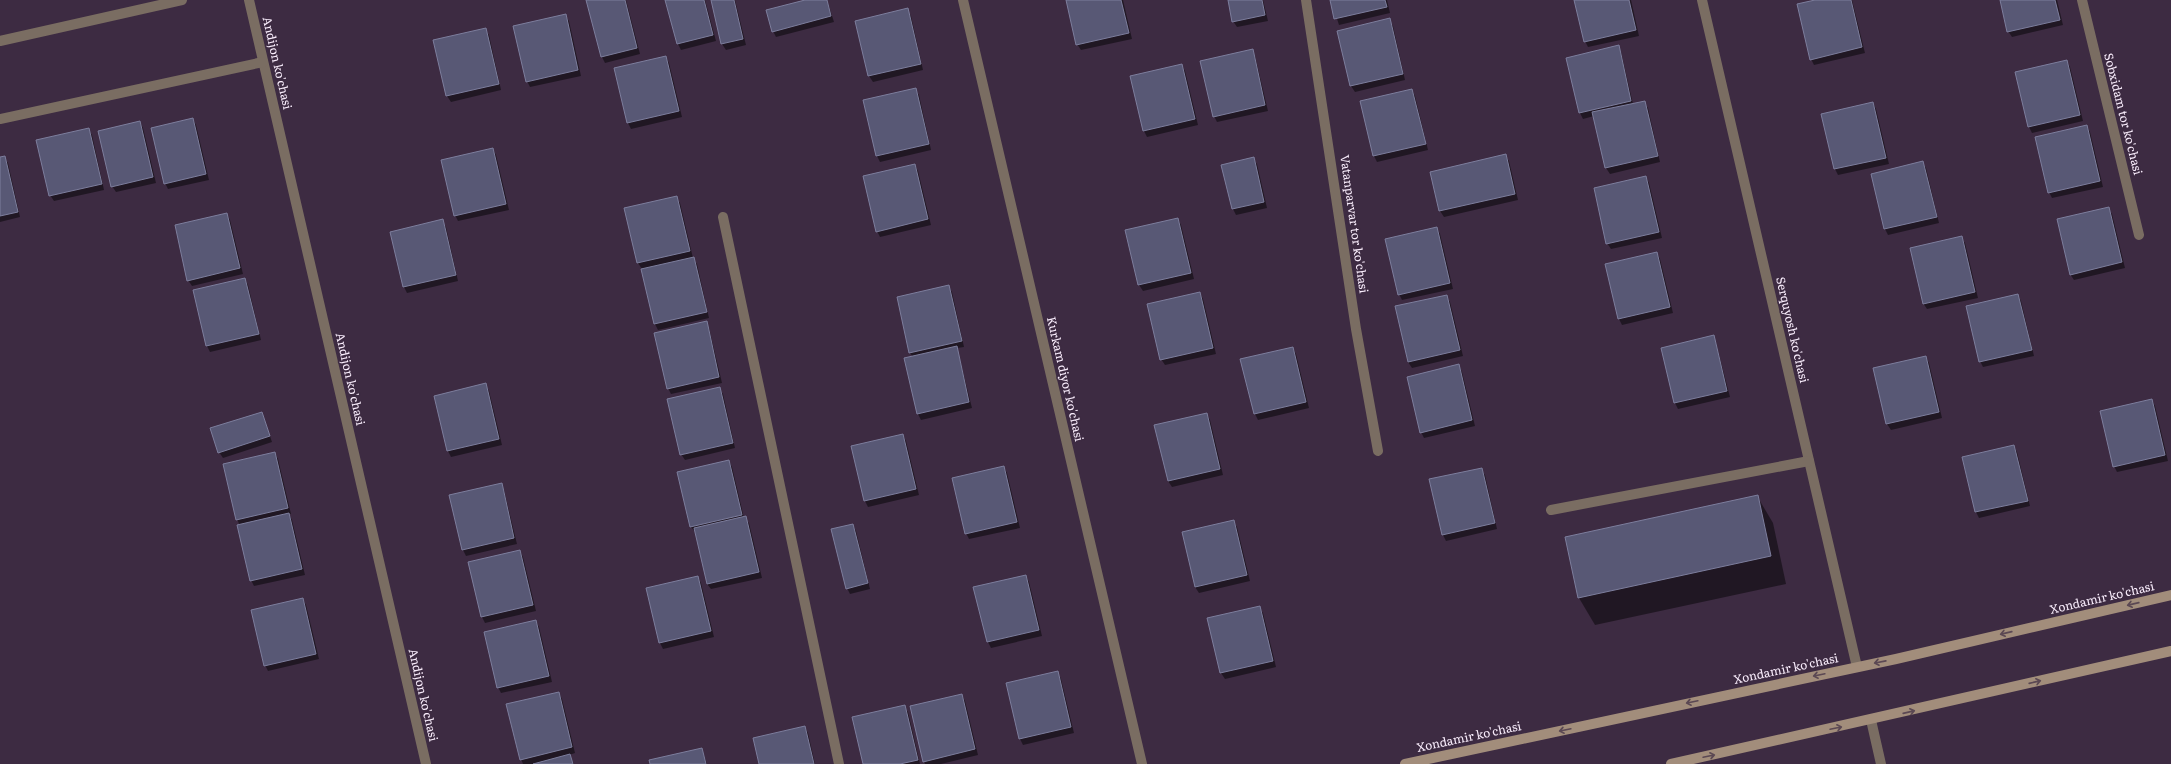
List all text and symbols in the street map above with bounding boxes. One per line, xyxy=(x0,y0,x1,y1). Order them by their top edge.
street label: Andijon ko'chasi xyxy=(259,15,297,111)
street label: Sobxidam tor ko'chasi xyxy=(2100,51,2148,177)
street label: Vatanparvar tor ko'chasi xyxy=(1336,154,1374,294)
street label: Serquyosh ko'chasi xyxy=(1772,275,1814,385)
street label: Kurkam diyor ko'chasi xyxy=(1043,315,1089,443)
street label: Andijon ko'chasi xyxy=(332,331,370,427)
street label: Xondamir ko'chasi xyxy=(2048,576,2156,618)
one-way arrow xyxy=(2127,601,2140,609)
one-way arrow xyxy=(2000,630,2013,638)
street label: Andijon ko'chasi xyxy=(405,647,443,743)
street label: Xondamir ko'chasi xyxy=(1732,648,1840,688)
one-way arrow xyxy=(1873,658,1886,666)
one-way arrow xyxy=(1813,671,1826,679)
one-way arrow xyxy=(2029,678,2042,686)
one-way arrow xyxy=(1686,699,1699,707)
one-way arrow xyxy=(1902,707,1915,715)
street label: Xondamir ko'chasi xyxy=(1415,716,1523,756)
one-way arrow xyxy=(1830,723,1843,731)
one-way arrow xyxy=(1558,726,1571,734)
one-way arrow xyxy=(1703,751,1716,759)

